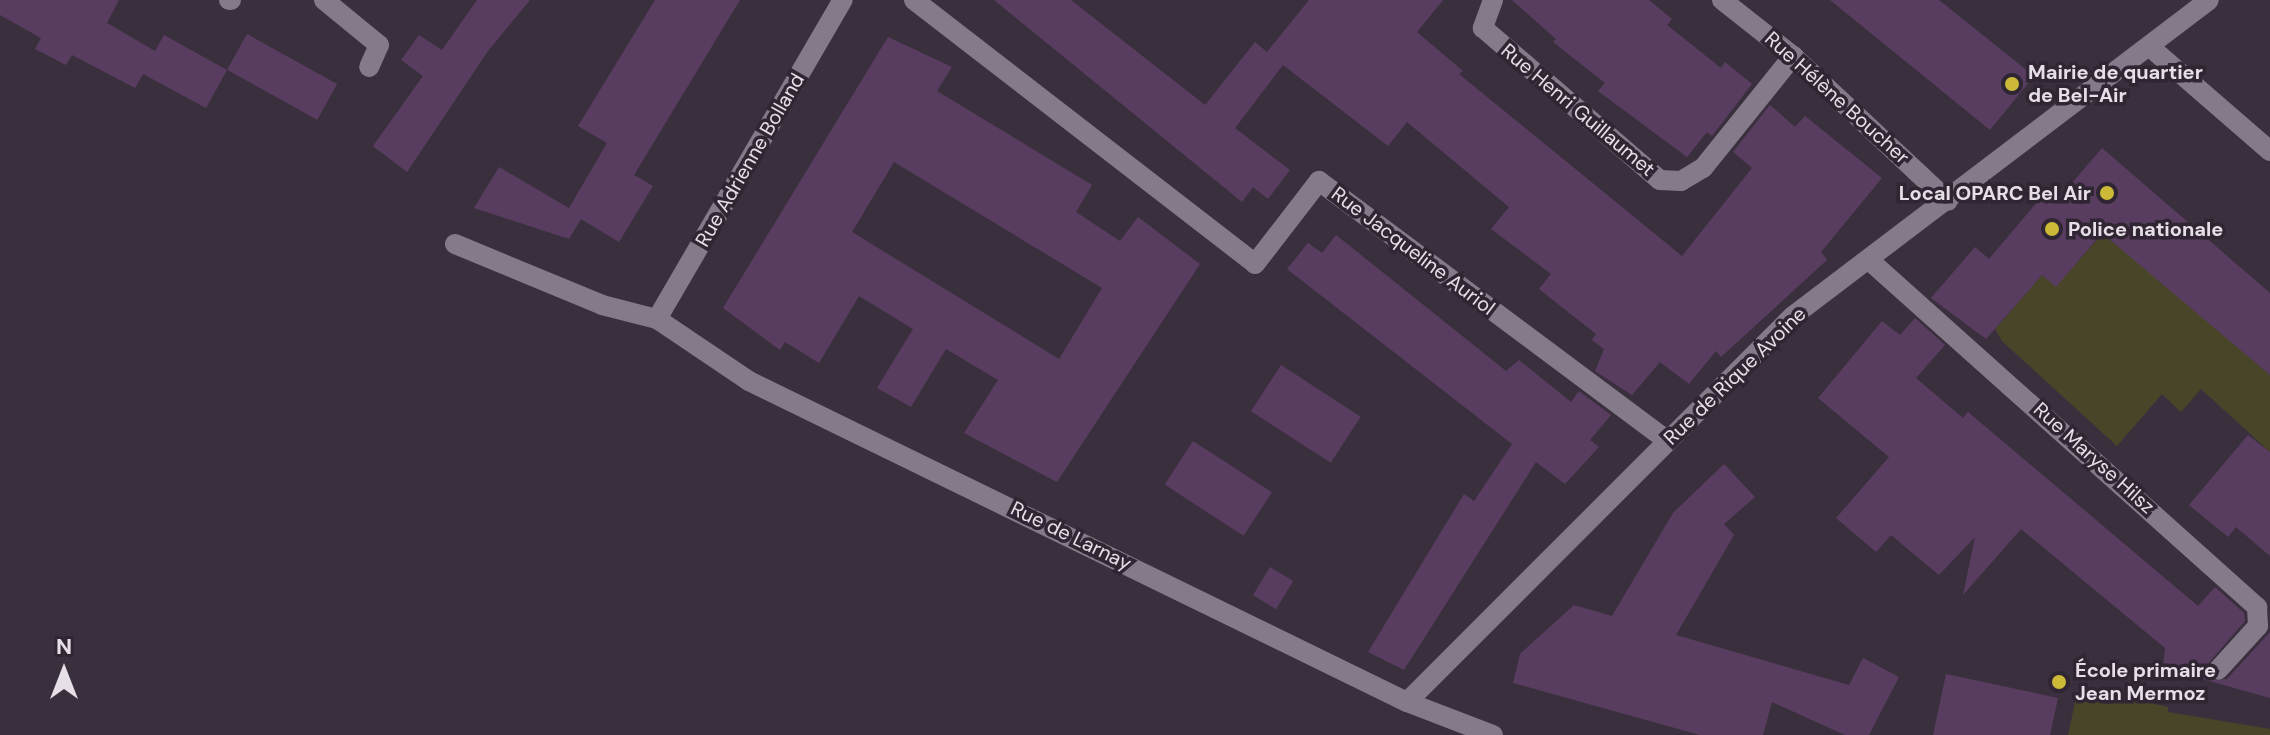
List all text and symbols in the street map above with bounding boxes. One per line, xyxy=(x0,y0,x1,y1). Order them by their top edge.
street label: Rue Hélène Boucher xyxy=(1760,27,1914,169)
street label: Rue Henri Guillaumet xyxy=(1496,39,1660,181)
place label: Mairie de quartier de Bel-Air xyxy=(2028,60,2203,107)
street label: Rue Adrienne Bolland xyxy=(691,69,809,251)
marker: Mairie de quartier de Bel-Air xyxy=(2003,75,2021,93)
place label: Local OPARC Bel Air xyxy=(1899,181,2091,205)
street label: Rue Jacqueline Auriol xyxy=(1327,182,1499,320)
marker: Local OPARC Bel Air xyxy=(2098,184,2116,202)
place label: Police nationale xyxy=(2068,217,2223,241)
marker: Police nationale xyxy=(2043,220,2061,238)
street label: Rue de Rique Avoine xyxy=(1659,302,1811,450)
street label: Rue Maryse Hilsz xyxy=(2029,397,2159,519)
street label: Rue de Larnay xyxy=(1007,496,1135,576)
north arrow xyxy=(24,631,104,711)
text: N xyxy=(56,632,72,661)
place label: École primaire Jean Mermoz xyxy=(2075,658,2216,705)
marker: École primaire Jean Mermoz xyxy=(2050,673,2068,691)

